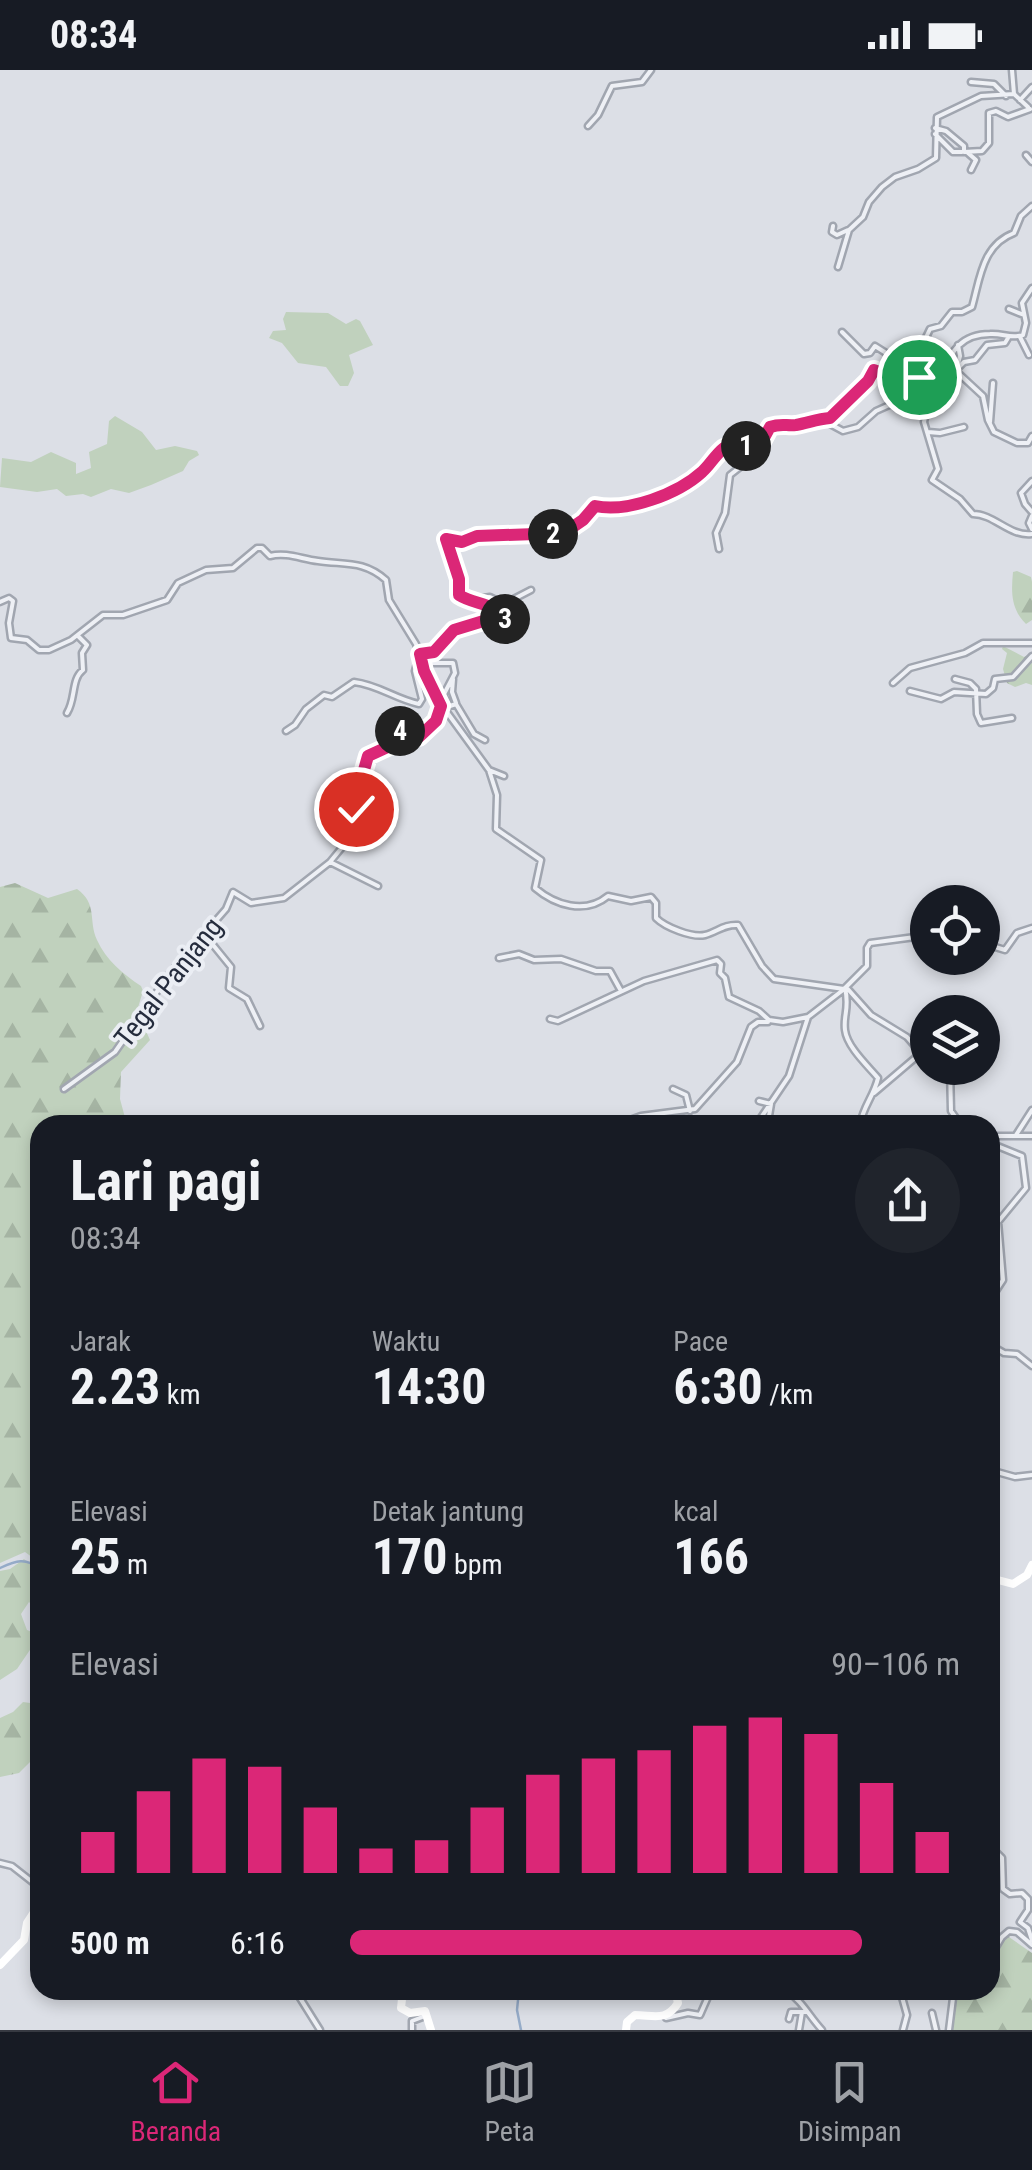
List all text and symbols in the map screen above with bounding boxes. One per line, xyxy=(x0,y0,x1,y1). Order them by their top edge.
text: 08:34 xyxy=(50,13,137,57)
pin xyxy=(877,335,962,420)
icon: arrive xyxy=(892,350,947,405)
pin: 1 xyxy=(721,421,771,471)
text: 1 xyxy=(739,429,753,462)
pin: 2 xyxy=(528,509,578,559)
text: 2 xyxy=(546,517,560,550)
pin: 3 xyxy=(480,594,530,644)
text: 3 xyxy=(498,602,512,635)
pin: 4 xyxy=(375,706,425,756)
text: 4 xyxy=(393,714,407,747)
pin xyxy=(314,767,399,852)
icon: check xyxy=(329,782,384,837)
map controls xyxy=(910,885,1000,1085)
button: locate xyxy=(910,885,1000,975)
street label: Tegal Panjang xyxy=(107,911,229,1054)
button: layers xyxy=(910,995,1000,1085)
button: share xyxy=(855,1148,960,1253)
text: Lari pagi xyxy=(70,1149,262,1213)
text: 08:34 xyxy=(70,1219,141,1257)
text: Jarak xyxy=(70,1325,131,1358)
text: Waktu xyxy=(372,1325,440,1358)
text: Pace xyxy=(673,1325,728,1358)
text: 2.23 xyxy=(70,1358,160,1416)
text: 14:30 xyxy=(372,1358,486,1416)
text: 6:30 xyxy=(673,1358,763,1416)
text: km xyxy=(160,1378,200,1411)
text: /km xyxy=(763,1378,813,1411)
text: Elevasi xyxy=(70,1495,148,1528)
text: Detak jantung xyxy=(372,1495,524,1528)
text: kcal xyxy=(673,1495,718,1528)
text: 25 xyxy=(70,1528,121,1586)
text: 170 xyxy=(372,1528,447,1586)
text: 166 xyxy=(673,1528,749,1586)
text: m xyxy=(121,1548,148,1581)
text: bpm xyxy=(447,1548,503,1581)
text: Elevasi xyxy=(70,1645,159,1683)
text: 90–106 m xyxy=(831,1645,960,1683)
text: 500 m xyxy=(70,1924,150,1962)
text: 6:16 xyxy=(230,1924,285,1962)
tab: Beranda xyxy=(130,2055,221,2148)
tab: Peta xyxy=(482,2055,537,2148)
tab: Disimpan xyxy=(798,2055,902,2148)

